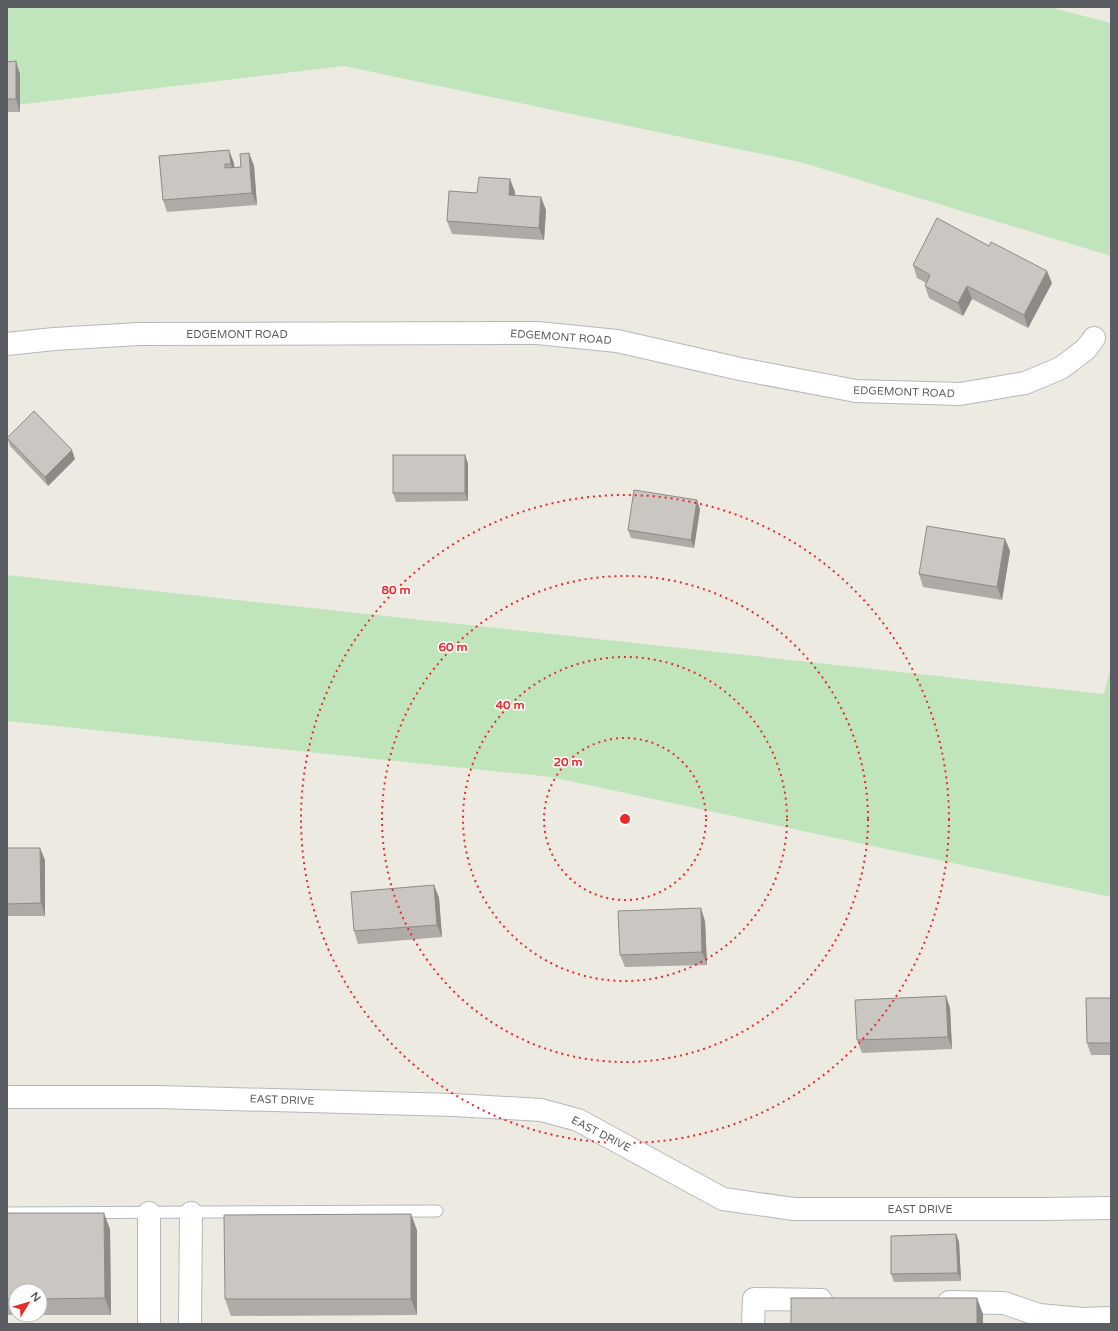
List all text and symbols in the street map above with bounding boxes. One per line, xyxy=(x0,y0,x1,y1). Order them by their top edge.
street label: EDGEMONT ROAD xyxy=(510,327,612,347)
street label: EDGEMONT ROAD xyxy=(186,328,288,341)
street label: EDGEMONT ROAD xyxy=(853,384,955,400)
text: 80 m xyxy=(381,583,411,597)
text: 60 m xyxy=(438,640,468,654)
text: 40 m xyxy=(495,698,525,712)
text: 20 m xyxy=(553,755,583,769)
centre of rings xyxy=(618,812,632,826)
street label: EAST DRIVE xyxy=(249,1092,315,1108)
street label: EAST DRIVE xyxy=(569,1113,633,1155)
street label: EAST DRIVE xyxy=(887,1203,953,1216)
north arrow xyxy=(8,1283,48,1323)
text: N xyxy=(28,1290,43,1305)

